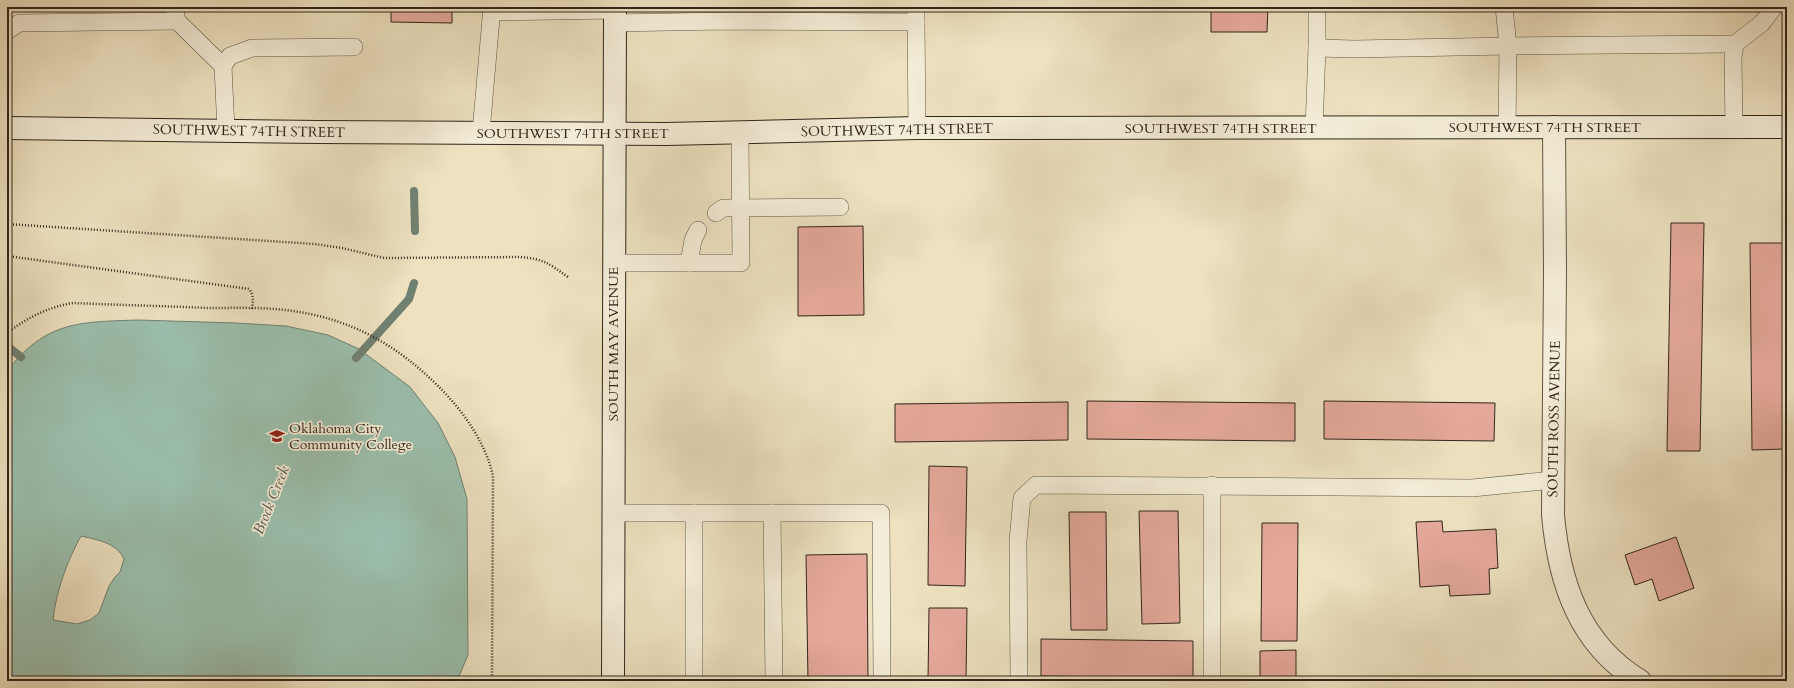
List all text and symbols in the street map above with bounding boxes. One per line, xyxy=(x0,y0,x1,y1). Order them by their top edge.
street label: SOUTHWEST 74TH STREET xyxy=(1449,118,1641,137)
street label: SOUTHWEST 74TH STREET xyxy=(801,119,993,141)
street label: SOUTHWEST 74TH STREET xyxy=(1125,119,1317,138)
street label: SOUTHWEST 74TH STREET xyxy=(153,120,345,142)
street label: SOUTHWEST 74TH STREET xyxy=(477,124,669,143)
street label: SOUTH MAY AVENUE xyxy=(604,266,623,421)
street label: SOUTH ROSS AVENUE xyxy=(1543,340,1565,498)
place label: Oklahoma City Community College xyxy=(289,419,412,454)
school or university icon: Oklahoma City Community College xyxy=(268,427,286,445)
water label: Brock Creek xyxy=(248,462,294,537)

